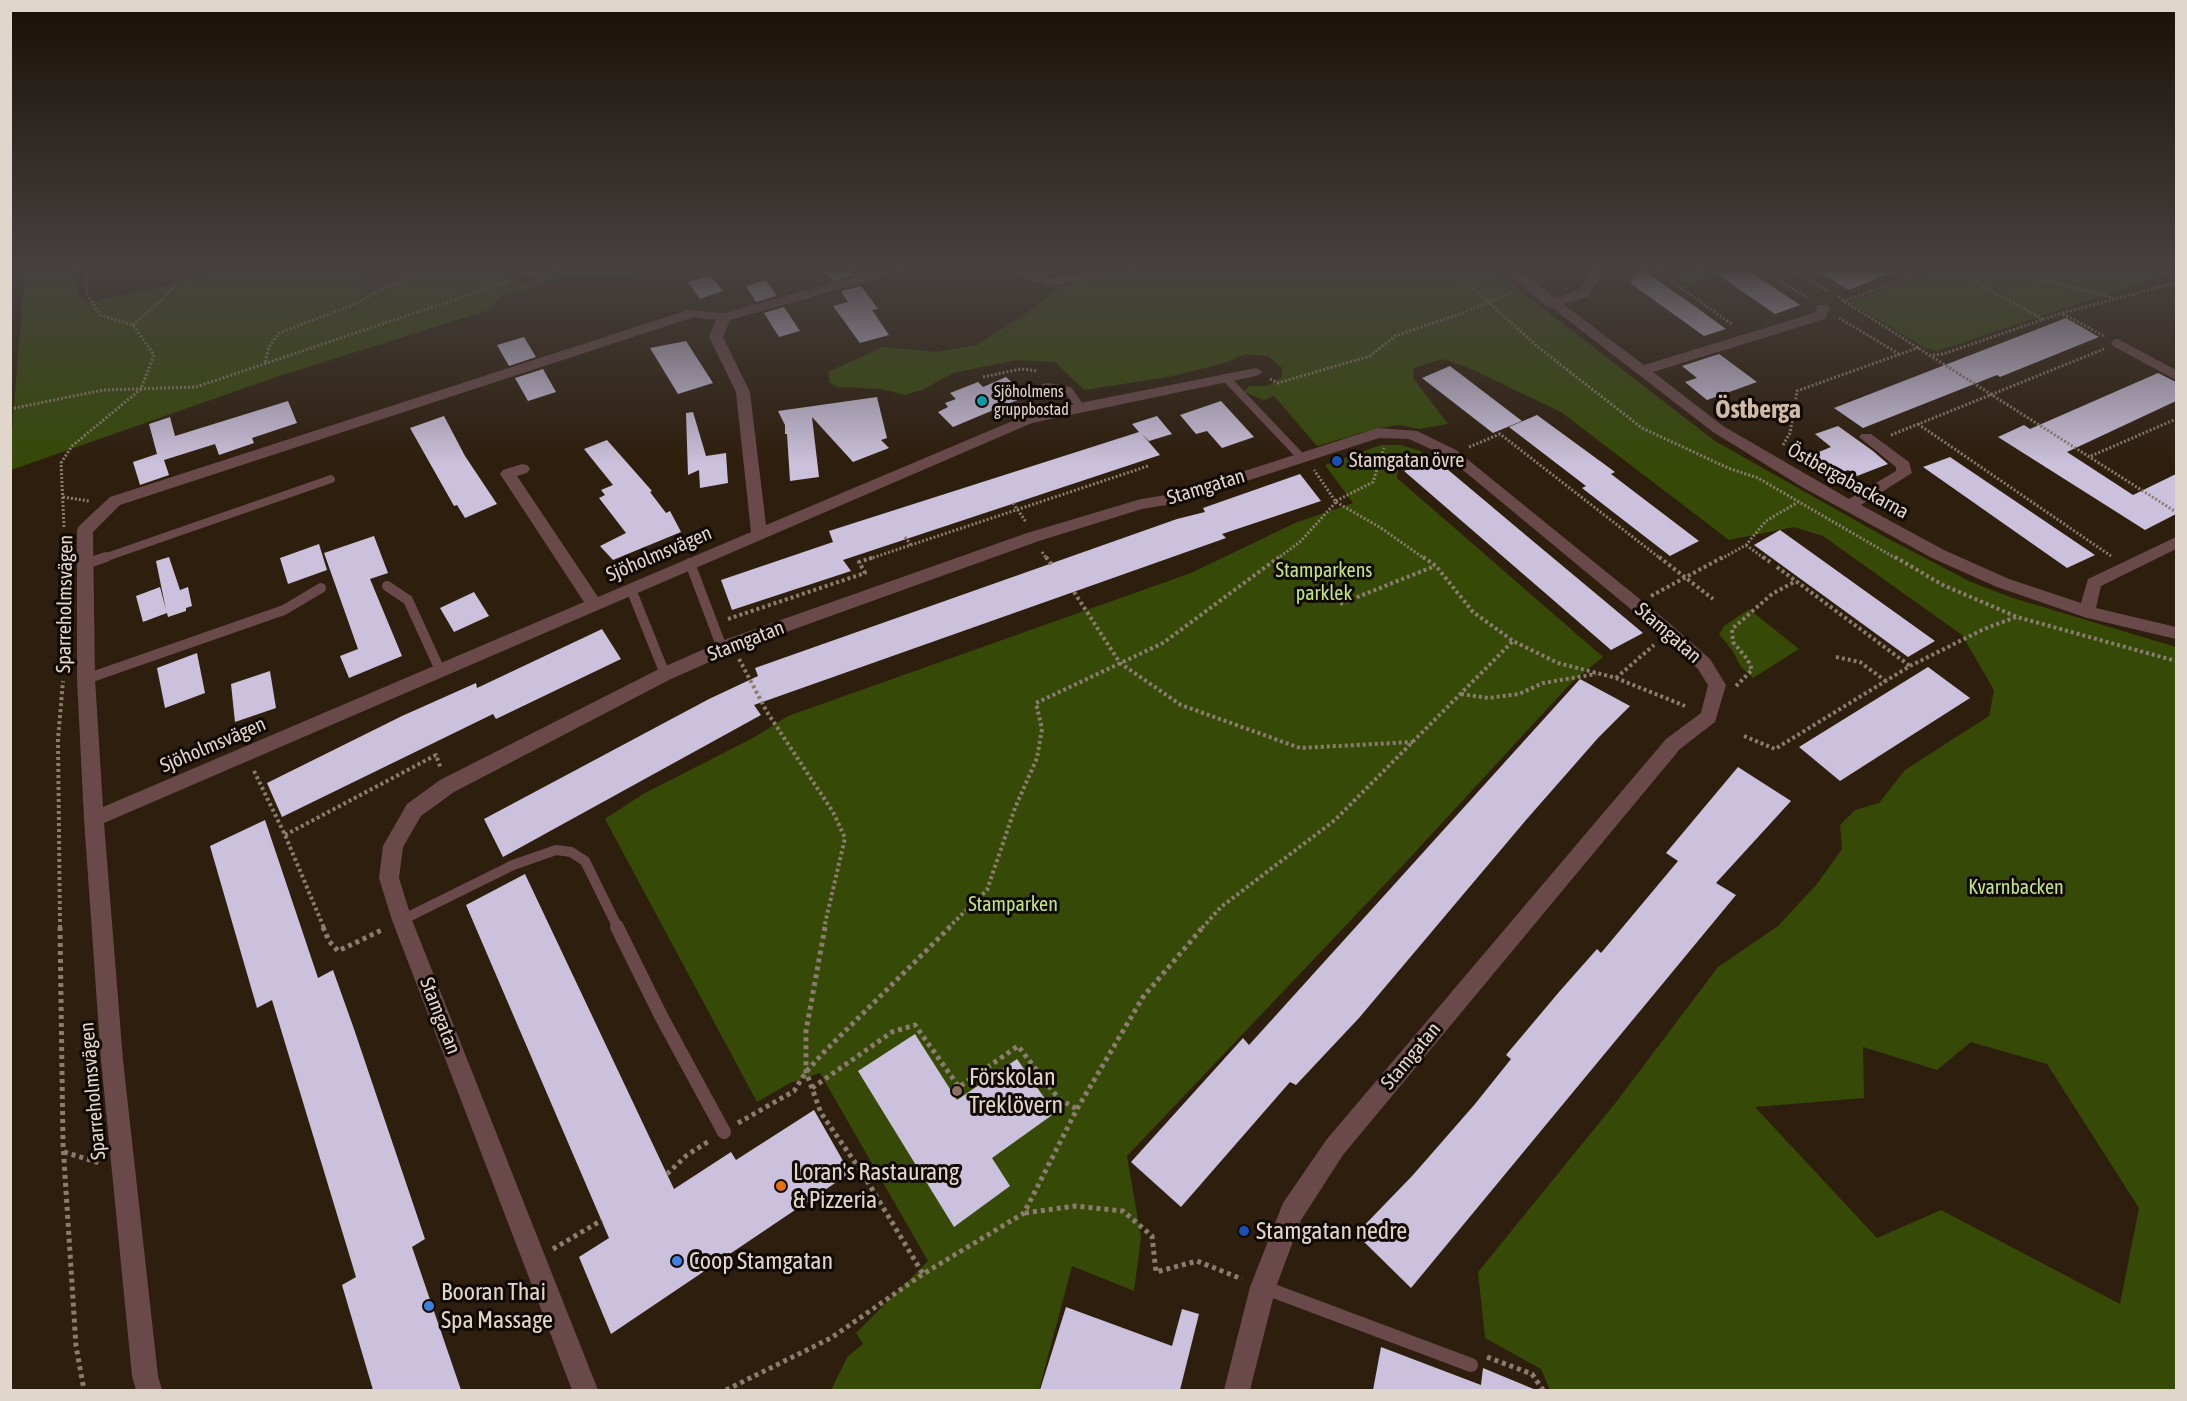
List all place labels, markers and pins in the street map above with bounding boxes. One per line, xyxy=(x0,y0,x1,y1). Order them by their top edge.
place label: Sjöholmens gruppbostad xyxy=(994,382,1069,420)
marker: Sjöholmens gruppbostad xyxy=(975,394,989,408)
place label: Stamgatan övre xyxy=(1349,449,1464,473)
marker: Stamgatan övre xyxy=(1330,454,1344,468)
place label: Förskolan Treklövern xyxy=(969,1063,1063,1119)
marker: Förskolan Treklövern xyxy=(950,1084,964,1098)
place label: Loran's Rastaurang & Pizzeria xyxy=(793,1158,959,1214)
marker: Loran's Rastaurang & Pizzeria xyxy=(774,1179,788,1193)
place label: Stamgatan nedre xyxy=(1256,1217,1407,1245)
marker: Stamgatan nedre xyxy=(1237,1224,1251,1238)
place label: Coop Stamgatan xyxy=(689,1247,833,1275)
marker: Coop Stamgatan xyxy=(670,1254,684,1268)
place label: Booran Thai Spa Massage xyxy=(441,1278,553,1334)
marker: Booran Thai Spa Massage xyxy=(422,1299,436,1313)

